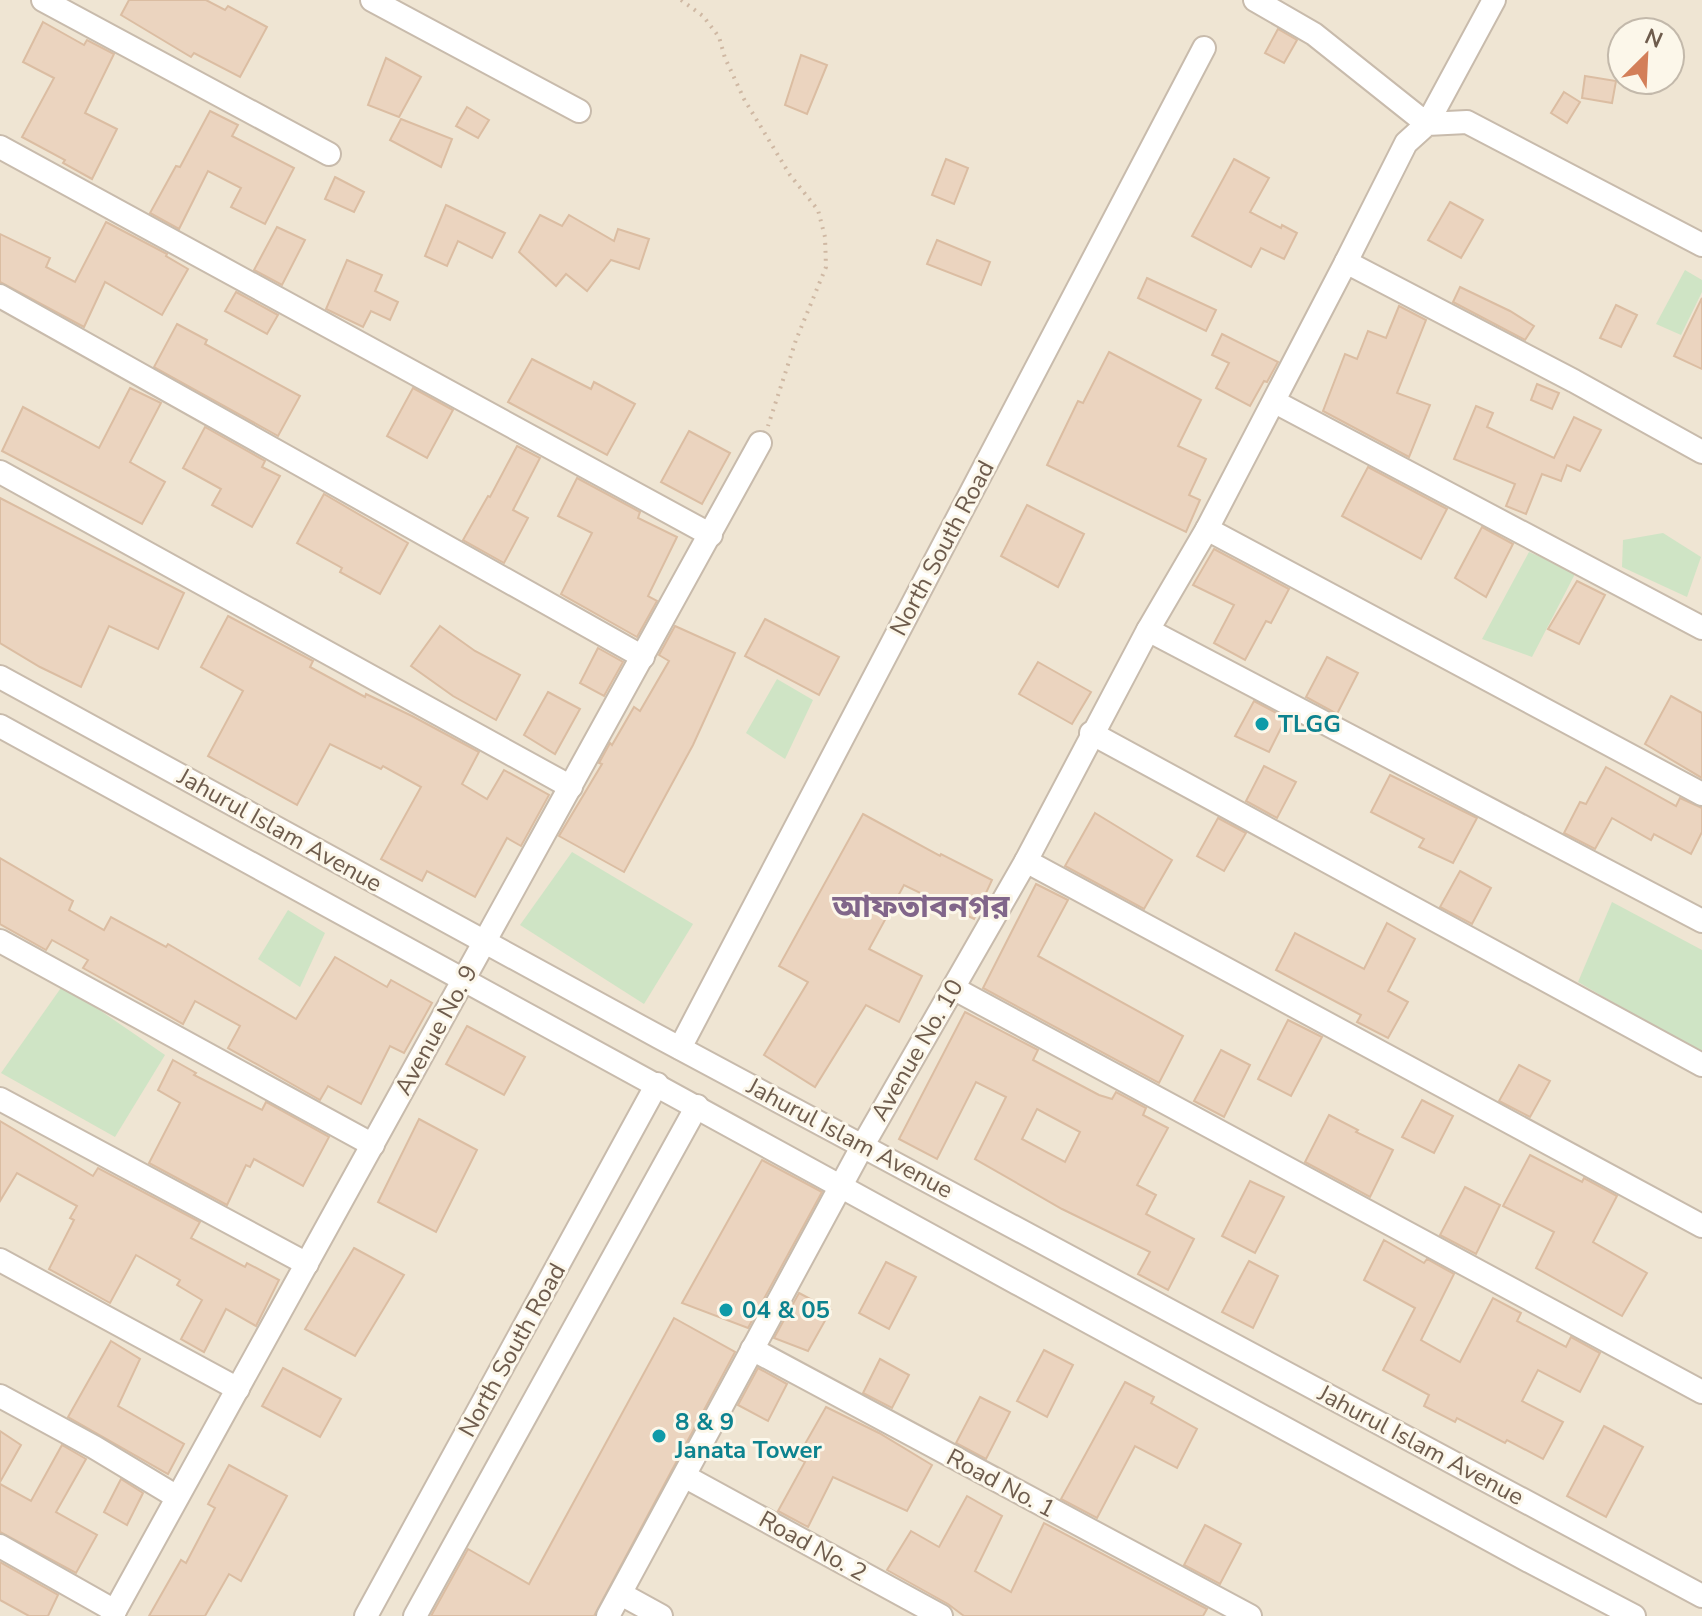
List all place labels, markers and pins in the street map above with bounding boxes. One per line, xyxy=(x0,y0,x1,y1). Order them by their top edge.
place label: TLGG xyxy=(1278,708,1341,740)
marker: TLGG xyxy=(1253,715,1271,733)
place label: 04 & 05 xyxy=(742,1294,830,1326)
marker: 04 & 05 xyxy=(717,1301,735,1319)
place label: 8 & 9 Janata Tower xyxy=(674,1406,822,1466)
marker: 8 & 9 Janata Tower xyxy=(650,1427,668,1445)

